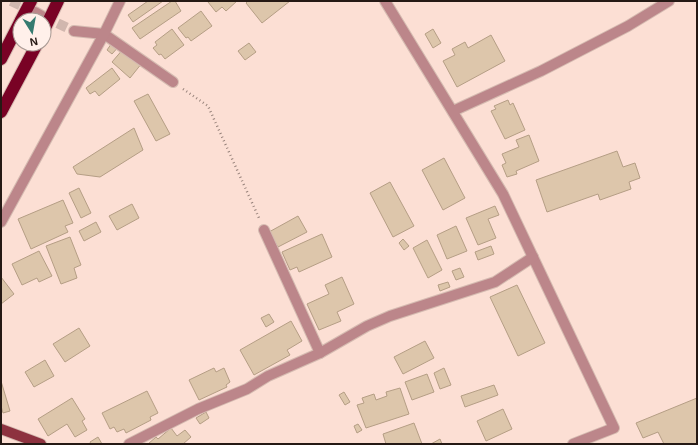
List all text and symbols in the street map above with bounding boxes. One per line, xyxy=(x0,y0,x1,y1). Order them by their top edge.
north arrow xyxy=(12,12,52,52)
text: N xyxy=(29,35,39,48)

